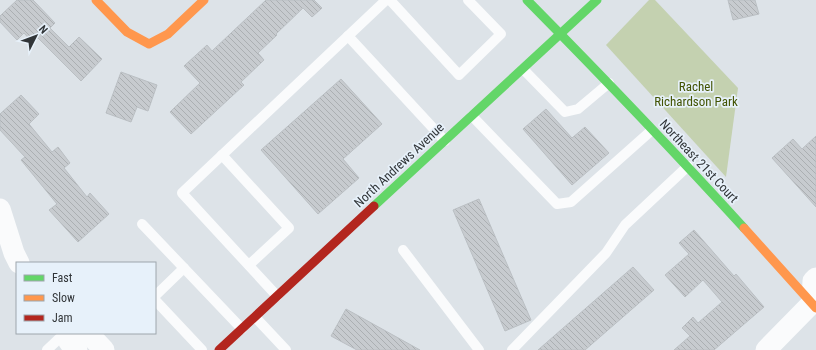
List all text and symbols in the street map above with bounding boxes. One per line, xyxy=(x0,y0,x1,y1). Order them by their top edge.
north arrow xyxy=(16,16,56,56)
text: N xyxy=(36,23,50,37)
park label: Rachel Richardson Park xyxy=(654,79,738,109)
street label: Northeast 21st Court xyxy=(657,116,741,206)
street label: North Andrews Avenue xyxy=(351,120,447,210)
legend xyxy=(16,262,156,334)
text: Fast xyxy=(52,271,73,285)
text: Slow xyxy=(52,291,75,305)
text: Jam xyxy=(52,311,73,325)

